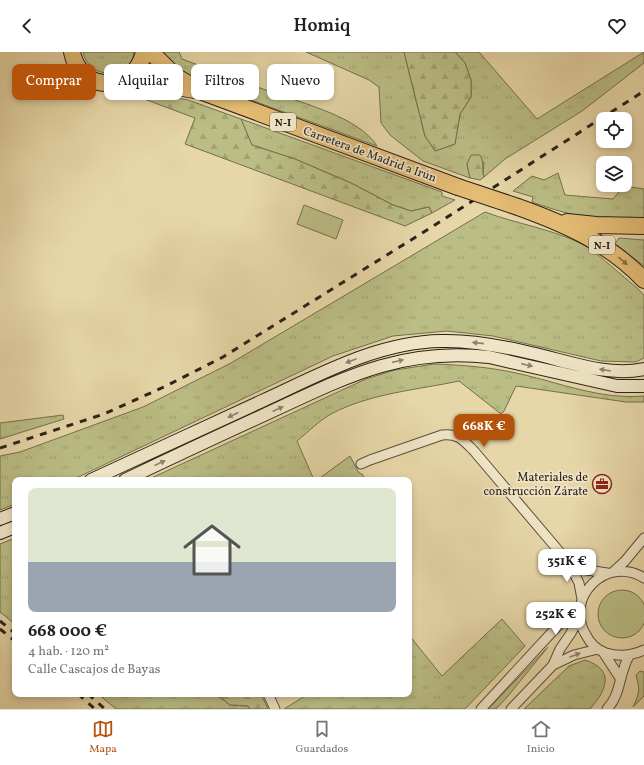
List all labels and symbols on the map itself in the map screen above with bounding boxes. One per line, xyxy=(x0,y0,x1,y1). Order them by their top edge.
road number: N-I xyxy=(270,113,296,131)
street label: Carretera de Madrid a Irún xyxy=(301,123,439,187)
road number: N-I xyxy=(589,236,615,254)
one-way arrow xyxy=(617,256,628,265)
one-way arrow xyxy=(472,339,484,346)
one-way arrow xyxy=(392,357,404,363)
one-way arrow xyxy=(345,358,357,364)
one-way arrow xyxy=(521,363,533,369)
one-way arrow xyxy=(599,367,612,373)
one-way arrow xyxy=(272,406,284,412)
one-way arrow xyxy=(227,412,238,418)
pin: 668K € xyxy=(451,414,517,448)
one-way arrow xyxy=(154,460,166,466)
place label: Materiales de construcción Zárate xyxy=(484,470,588,500)
office icon: Materiales de construcción Zárate xyxy=(591,473,613,495)
pin: 351K € xyxy=(534,549,600,583)
pin: 252K € xyxy=(523,602,589,636)
one-way arrow xyxy=(570,651,582,657)

